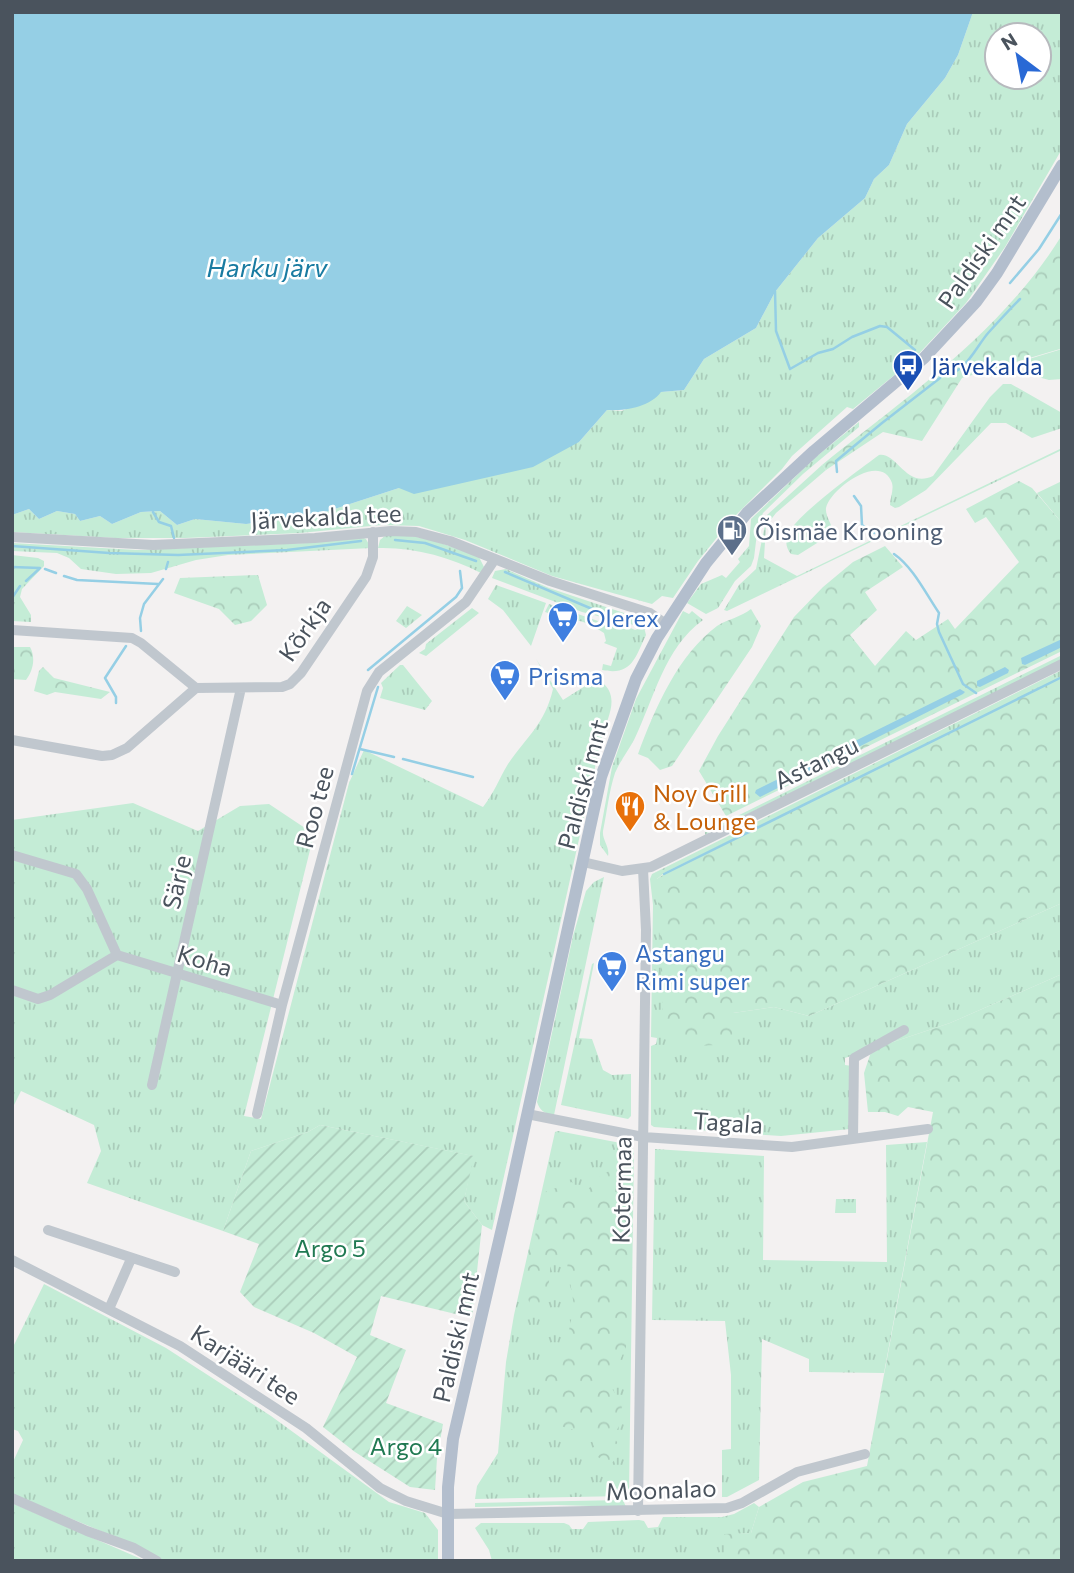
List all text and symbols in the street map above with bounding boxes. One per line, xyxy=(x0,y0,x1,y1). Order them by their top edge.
north arrow xyxy=(983,21,1053,91)
text: N xyxy=(997,28,1021,55)
street label: Paldiski mnt xyxy=(931,188,1031,314)
water label: Harku järv xyxy=(207,251,329,282)
bus stop icon: Järvekalda xyxy=(891,348,925,392)
place label: Järvekalda xyxy=(931,351,1043,380)
street label: Järvekalda tee xyxy=(250,498,402,534)
fuel station icon: Õismäe Krooning xyxy=(715,513,749,557)
place label: Õismäe Krooning xyxy=(755,516,943,545)
street label: Kõrkja xyxy=(272,592,336,666)
supermarket icon: Olerex xyxy=(546,600,580,644)
place label: Olerex xyxy=(586,603,659,632)
supermarket icon: Prisma xyxy=(488,658,522,702)
place label: Prisma xyxy=(528,661,603,690)
street label: Paldiski mnt xyxy=(551,716,613,852)
street label: Astangu xyxy=(769,729,863,795)
street label: Roo tee xyxy=(289,763,339,851)
place label: Noy Grill & Lounge xyxy=(653,778,756,835)
restaurant icon: Noy Grill & Lounge xyxy=(613,789,647,833)
street label: Särje xyxy=(156,852,196,912)
street label: Koha xyxy=(174,938,236,982)
place label: Astangu Rimi super xyxy=(635,938,750,995)
supermarket icon: Astangu Rimi super xyxy=(595,949,629,993)
street label: Tagala xyxy=(692,1105,764,1139)
street label: Kotermaa xyxy=(606,1136,636,1244)
park label: Argo 5 xyxy=(294,1233,366,1262)
street label: Paldiski mnt xyxy=(426,1269,484,1405)
street label: Karjääri tee xyxy=(186,1318,306,1410)
park label: Argo 4 xyxy=(370,1431,442,1460)
street label: Moonalao xyxy=(605,1473,717,1505)

